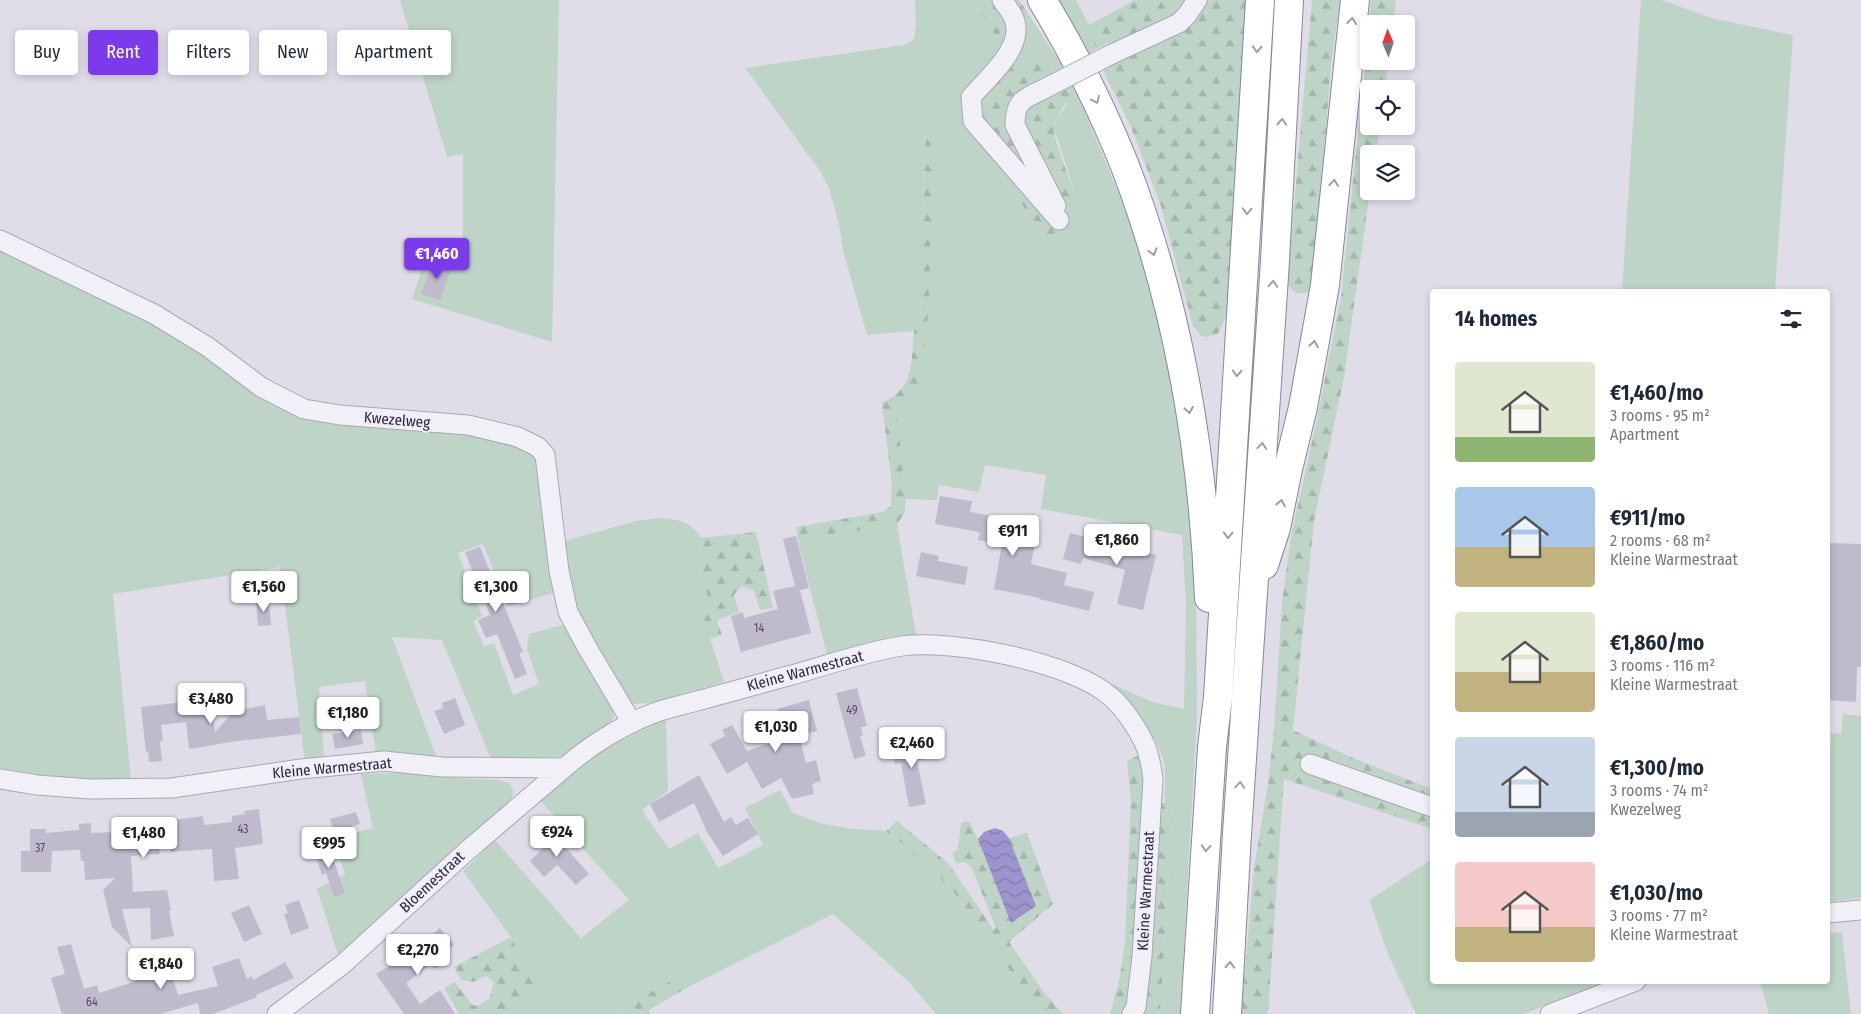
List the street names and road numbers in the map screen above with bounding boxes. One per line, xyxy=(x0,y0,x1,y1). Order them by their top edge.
street label: Kwezelweg xyxy=(363,408,431,432)
street label: Kleine Warmestraat xyxy=(745,647,865,695)
street label: Kleine Warmestraat xyxy=(272,754,393,782)
street label: Kleine Warmestraat xyxy=(1134,831,1158,951)
street label: Bloemestraat xyxy=(396,847,468,917)

